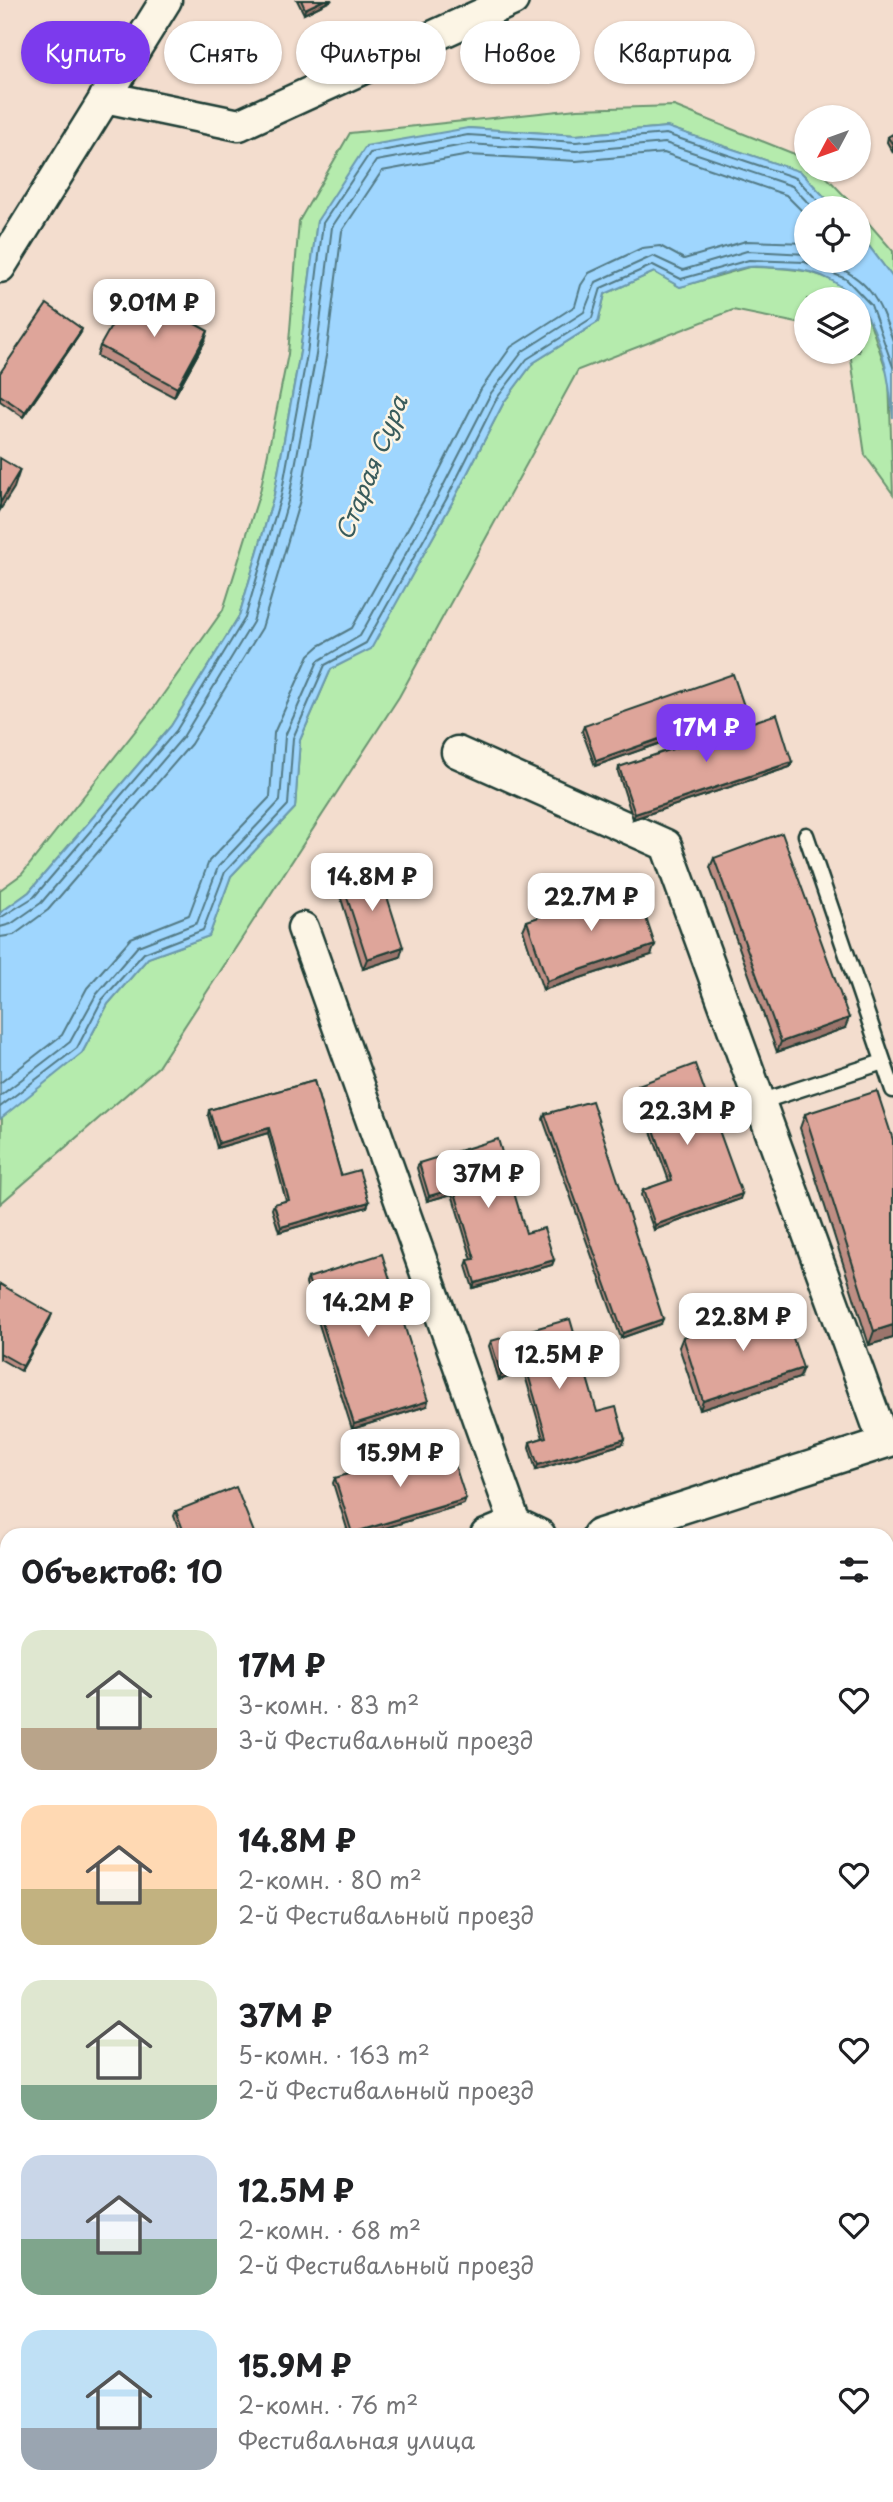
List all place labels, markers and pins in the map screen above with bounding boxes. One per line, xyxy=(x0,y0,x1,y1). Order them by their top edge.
pin: 9.01M ₽ xyxy=(89,280,219,339)
pin: 17M ₽ xyxy=(657,704,755,764)
pin: 14.8M ₽ xyxy=(307,853,437,913)
pin: 22.7M ₽ xyxy=(526,874,656,933)
pin: 22.3M ₽ xyxy=(622,1088,752,1147)
pin: 37M ₽ xyxy=(439,1150,537,1210)
pin: 14.2M ₽ xyxy=(303,1280,433,1339)
pin: 22.8M ₽ xyxy=(678,1294,808,1353)
pin: 12.5M ₽ xyxy=(494,1332,624,1391)
pin: 15.9M ₽ xyxy=(335,1430,465,1489)

